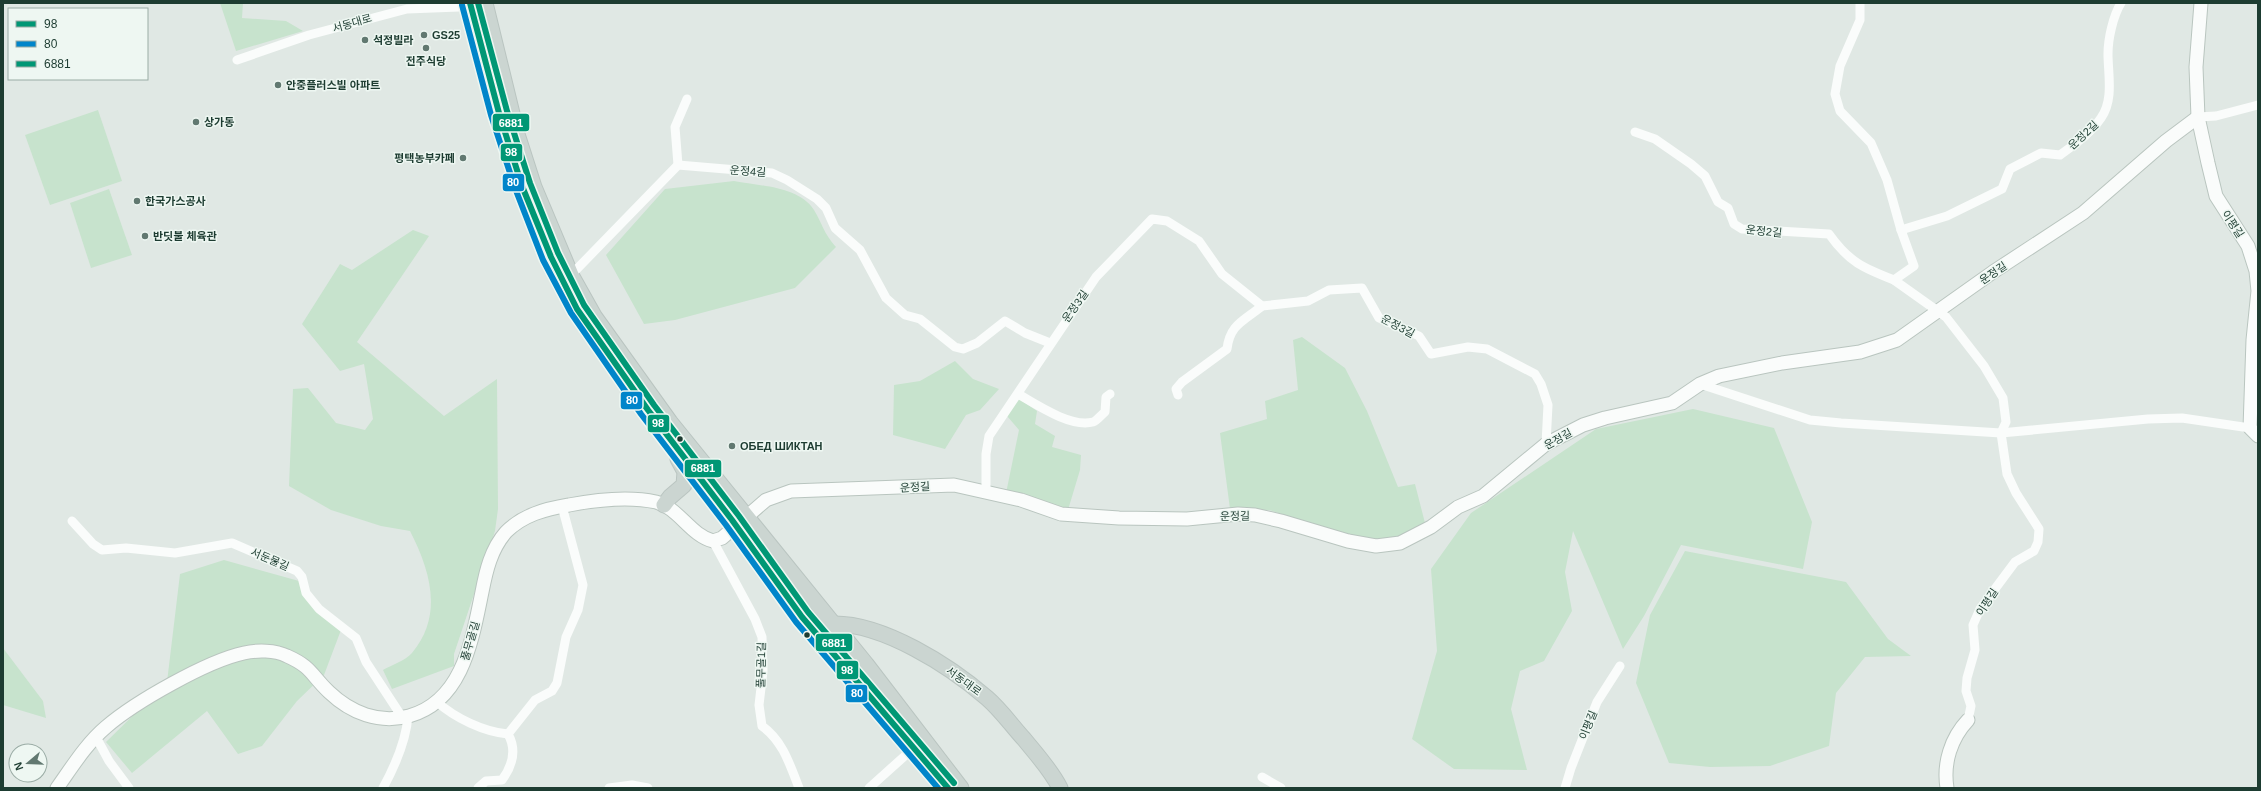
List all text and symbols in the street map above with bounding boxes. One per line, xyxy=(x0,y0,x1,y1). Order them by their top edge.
legend xyxy=(8,8,148,80)
street label: 서동대로 xyxy=(331,12,373,34)
text: 98 xyxy=(44,17,58,31)
place label: GS25 xyxy=(432,29,460,41)
marker: GS25 xyxy=(419,30,429,40)
place label: 석정빌라 xyxy=(373,34,413,46)
marker: 석정빌라 xyxy=(360,35,370,45)
text: 80 xyxy=(44,37,58,51)
marker: 전주식당 xyxy=(421,43,431,53)
place label: 전주식당 xyxy=(406,55,446,67)
text: 6881 xyxy=(44,57,71,71)
place label: 안중플러스빌 아파트 xyxy=(286,79,380,91)
marker: 안중플러스빌 아파트 xyxy=(273,80,283,90)
line badge: 6881 xyxy=(492,113,530,132)
place label: 상가동 xyxy=(204,116,234,128)
marker: 상가동 xyxy=(191,117,201,127)
text: 6881 xyxy=(499,117,523,129)
street label: 운정2길 xyxy=(2066,118,2100,152)
line badge: 98 xyxy=(500,143,523,162)
text: 98 xyxy=(505,146,517,158)
place label: 평택농부카페 xyxy=(394,152,455,164)
marker: 평택농부카페 xyxy=(458,153,468,163)
street label: 운정4길 xyxy=(729,164,767,178)
line badge: 80 xyxy=(502,173,525,192)
text: 80 xyxy=(507,176,519,188)
place label: 한국가스공사 xyxy=(145,195,206,207)
marker: 한국가스공사 xyxy=(132,196,142,206)
street label: 이평길 xyxy=(2220,208,2246,240)
street label: 운정2길 xyxy=(1745,223,1783,239)
place label: 반딧불 체육관 xyxy=(153,230,217,242)
marker: 반딧불 체육관 xyxy=(140,231,150,241)
street label: 운정길 xyxy=(1977,260,2009,286)
street label: 운정3길 xyxy=(1060,288,1090,324)
street label: 운정3길 xyxy=(1379,312,1417,340)
line badge: 80 xyxy=(620,391,643,410)
text: 80 xyxy=(626,394,638,406)
line badge: 98 xyxy=(647,414,670,433)
text: 98 xyxy=(652,417,664,429)
street label: 운정길 xyxy=(1542,426,1574,452)
unlabelled marker xyxy=(675,434,685,444)
place label: ОБЕД ШИКТАН xyxy=(740,440,823,452)
marker: ОБЕД ШИКТАН xyxy=(727,441,737,451)
line badge: 6881 xyxy=(684,459,722,478)
text: 6881 xyxy=(691,462,715,474)
street label: 운정길 xyxy=(899,480,931,494)
street label: 운정길 xyxy=(1220,510,1250,522)
street label: 서둔물길 xyxy=(249,546,291,572)
street label: 이평길 xyxy=(1974,586,2000,618)
street label: 풀무골길 xyxy=(459,620,481,662)
unlabelled marker xyxy=(802,630,812,640)
line badge: 6881 xyxy=(815,633,853,652)
text: 6881 xyxy=(822,637,846,649)
street label: 풀무골1길 xyxy=(755,642,767,688)
line badge: 98 xyxy=(836,660,859,680)
text: 98 xyxy=(841,664,853,676)
street label: 서동대로 xyxy=(944,664,984,698)
line badge: 80 xyxy=(845,684,868,703)
text: 80 xyxy=(851,687,863,699)
street label: 이평길 xyxy=(1577,709,1599,741)
north arrow xyxy=(8,743,48,783)
text: N xyxy=(12,760,26,772)

